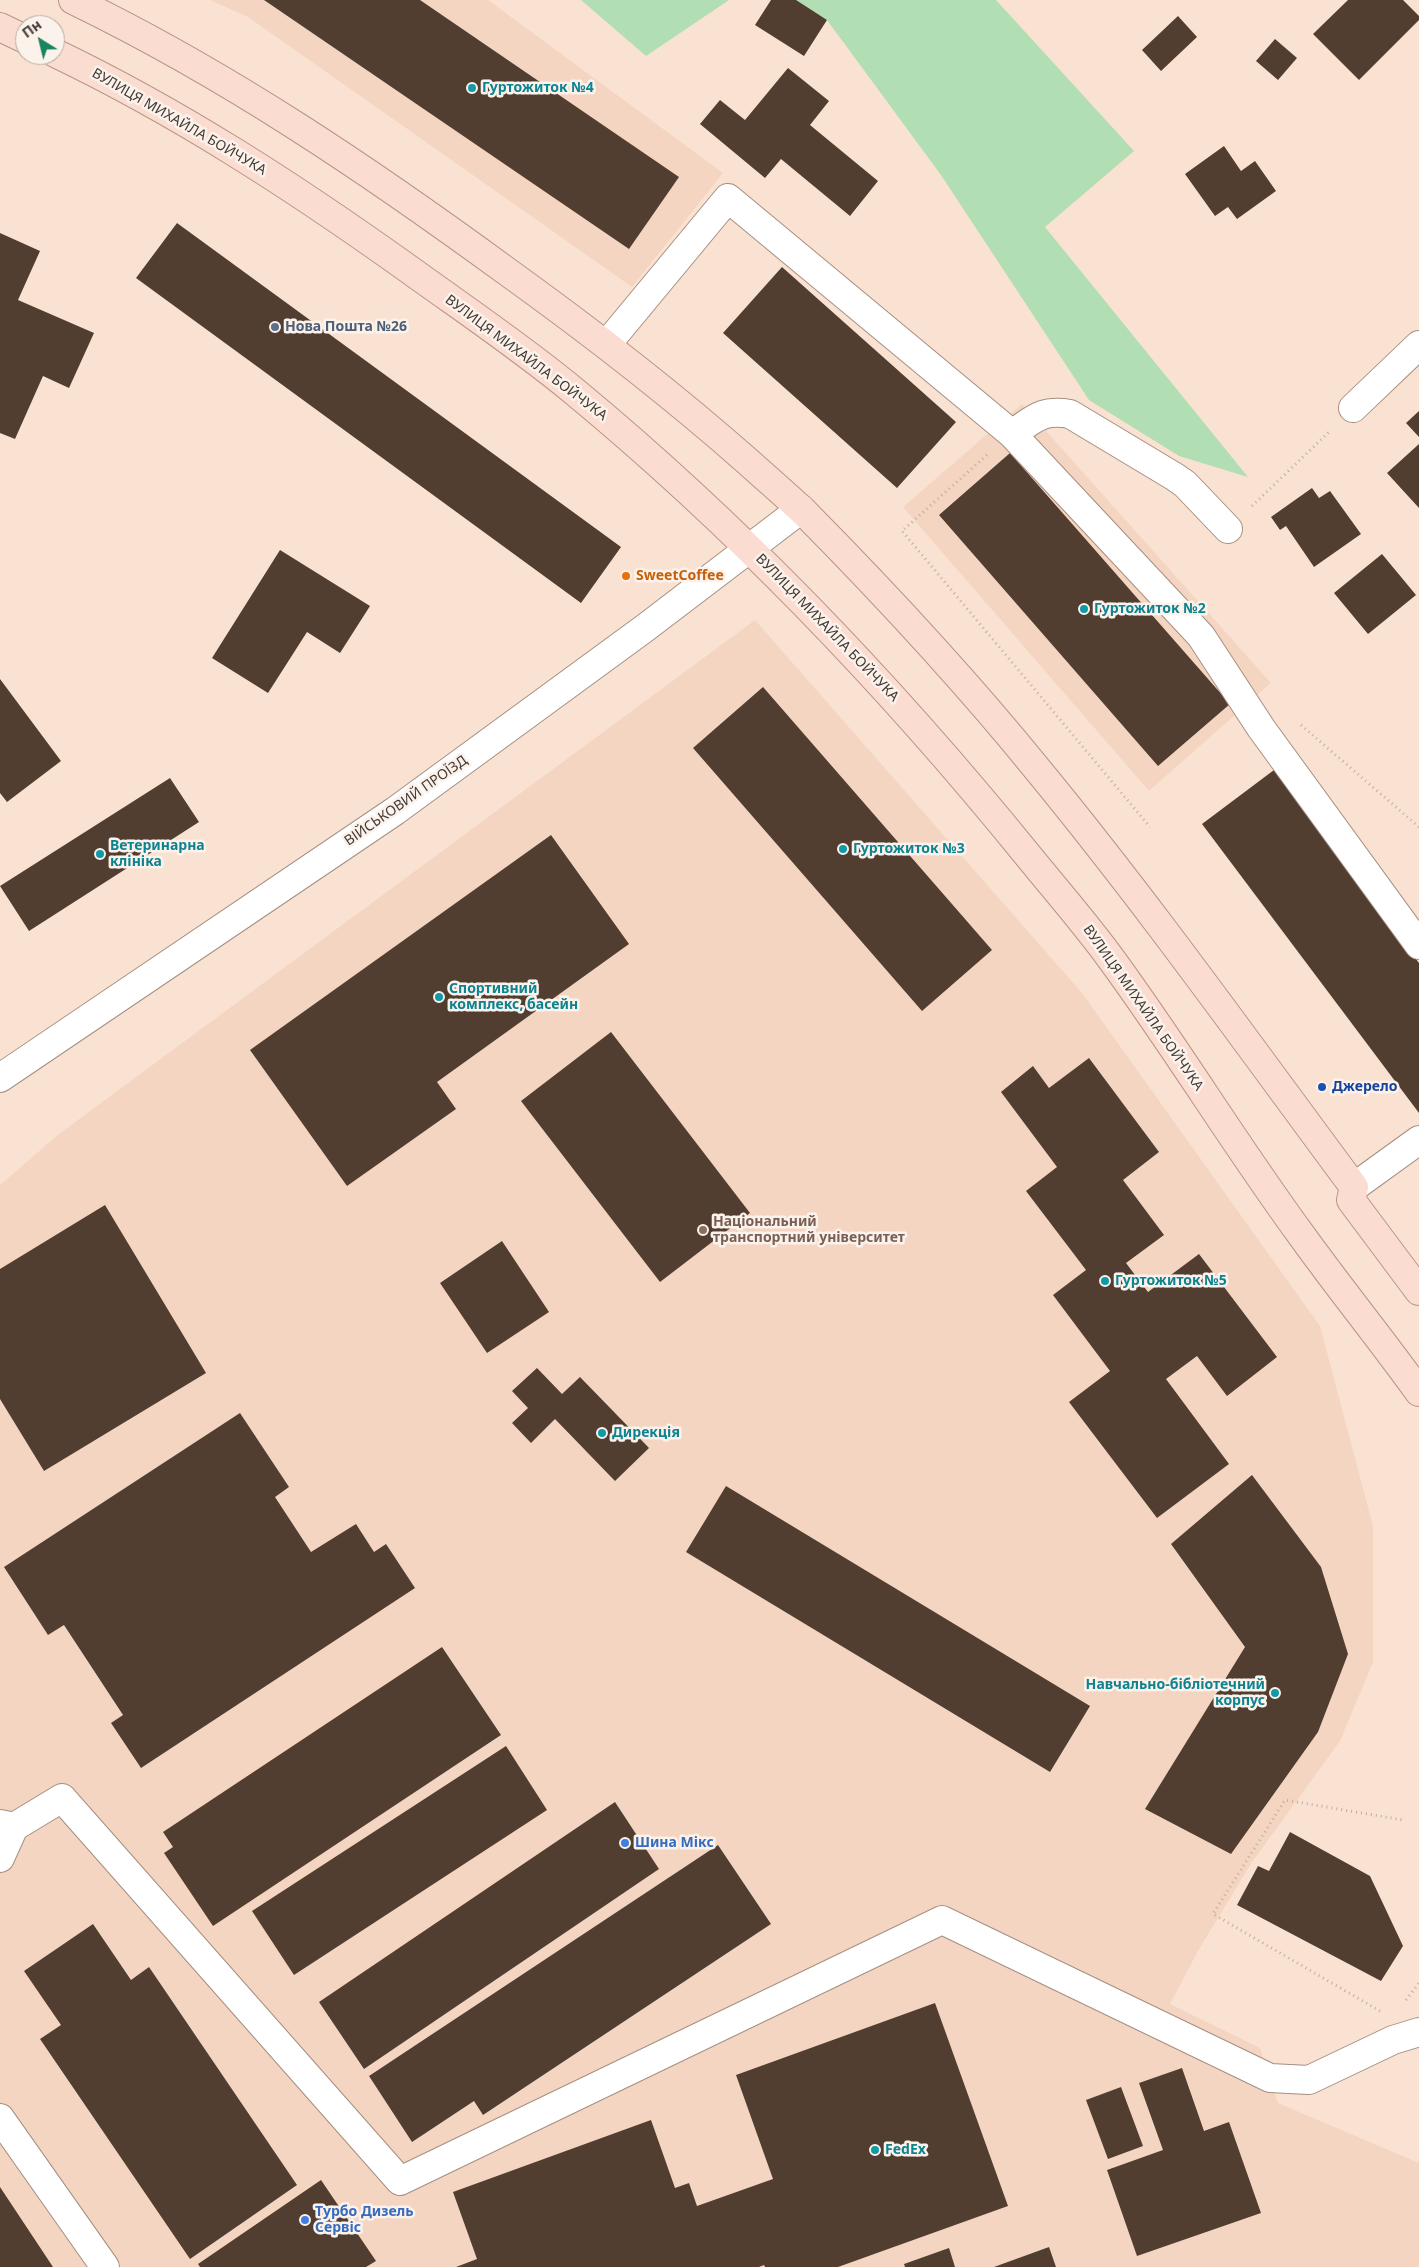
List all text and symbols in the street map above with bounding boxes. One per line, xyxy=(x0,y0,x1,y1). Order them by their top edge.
north arrow xyxy=(15,15,65,65)
text: Пн xyxy=(18,15,45,42)
street label: ВУЛИЦЯ МИХАЙЛА БОЙЧУКА xyxy=(89,65,269,179)
place label: Гуртожиток №4 xyxy=(482,80,594,96)
marker: Гуртожиток №4 xyxy=(466,82,478,94)
street label: ВУЛИЦЯ МИХАЙЛА БОЙЧУКА xyxy=(442,292,610,424)
place label: Нова Пошта №26 xyxy=(285,319,407,335)
marker: Нова Пошта №26 xyxy=(269,321,281,333)
street label: ВУЛИЦЯ МИХАЙЛА БОЙЧУКА xyxy=(752,551,902,705)
place label: SweetCoffee xyxy=(636,568,724,584)
marker: SweetCoffee xyxy=(620,570,632,582)
place label: Гуртожиток №2 xyxy=(1094,601,1206,617)
marker: Гуртожиток №2 xyxy=(1078,603,1090,615)
street label: ВІЙСЬКОВИЙ ПРОЇЗД xyxy=(341,752,471,850)
place label: Ветеринарна клініка xyxy=(110,838,205,870)
place label: Гуртожиток №3 xyxy=(853,841,965,857)
marker: Гуртожиток №3 xyxy=(837,843,849,855)
marker: Ветеринарна клініка xyxy=(94,848,106,860)
street label: ВУЛИЦЯ МИХАЙЛА БОЙЧУКА xyxy=(1079,922,1207,1094)
place label: Спортивний комплекс, басейн xyxy=(449,981,578,1014)
marker: Спортивний комплекс, басейн xyxy=(433,991,445,1003)
place label: Джерело xyxy=(1332,1079,1397,1095)
marker: Джерело xyxy=(1316,1081,1328,1093)
place label: Національний транспортний університет xyxy=(713,1214,905,1246)
marker: Національний транспортний університет xyxy=(697,1224,709,1236)
place label: Гуртожиток №5 xyxy=(1115,1273,1227,1289)
marker: Гуртожиток №5 xyxy=(1099,1275,1111,1287)
place label: Дирекція xyxy=(612,1425,680,1441)
marker: Дирекція xyxy=(596,1427,608,1439)
place label: Навчально-бібліотечний корпус xyxy=(1086,1677,1265,1710)
marker: Навчально-бібліотечний корпус xyxy=(1269,1687,1281,1699)
place label: Шина Мікс xyxy=(635,1835,714,1851)
marker: Шина Мікс xyxy=(619,1837,631,1849)
place label: FedEx xyxy=(885,2142,926,2158)
marker: FedEx xyxy=(869,2144,881,2156)
place label: Турбо Дизель Сервіс xyxy=(315,2204,414,2236)
marker: Турбо Дизель Сервіс xyxy=(299,2214,311,2226)

